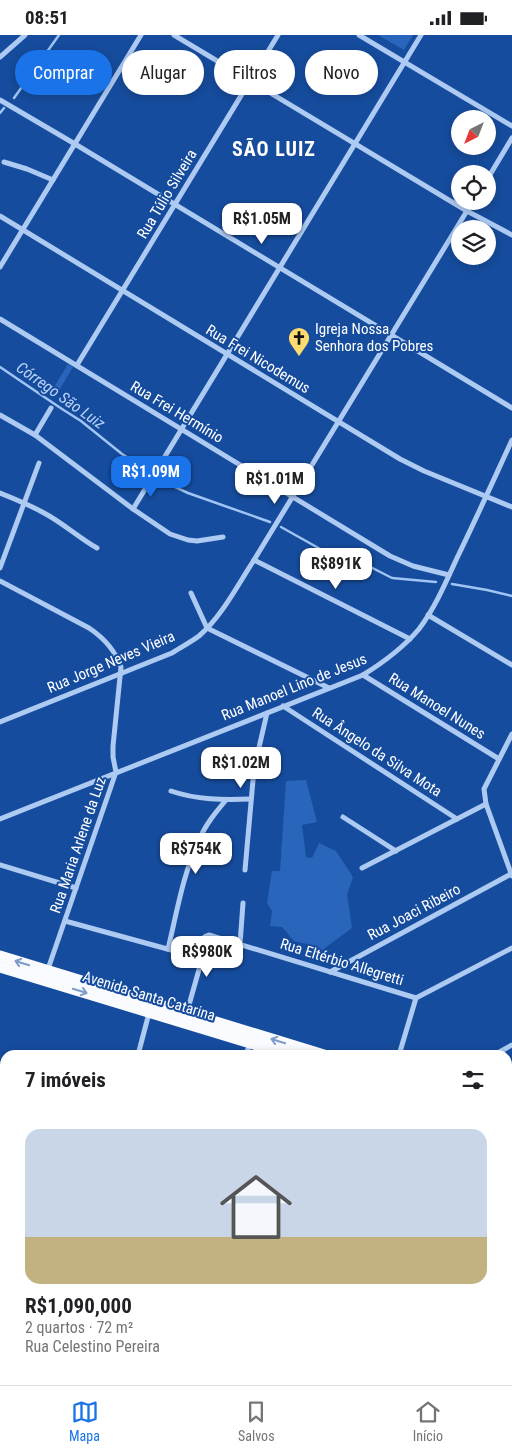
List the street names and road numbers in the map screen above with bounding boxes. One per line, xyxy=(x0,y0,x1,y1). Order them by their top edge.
street label: Rua Túlio Silveira xyxy=(133,146,201,242)
street label: Rua Frei Nicodemus xyxy=(203,321,313,397)
street label: Rua Frei Hermínio xyxy=(127,377,227,447)
street label: Rua Jorge Neves Vieira xyxy=(45,627,177,697)
street label: Rua Manoel Lino de Jesus xyxy=(219,650,369,724)
street label: Rua Manoel Nunes xyxy=(385,669,489,743)
street label: Rua Ângelo da Silva Mota xyxy=(309,703,445,801)
street label: Rua Maria Arlene da Luz xyxy=(46,774,110,916)
street label: Rua Joaci Ribeiro xyxy=(364,880,464,944)
street label: Rua Eltérbio Allegretti xyxy=(278,935,406,989)
street label: Avenida Santa Catarina xyxy=(81,967,217,1025)

